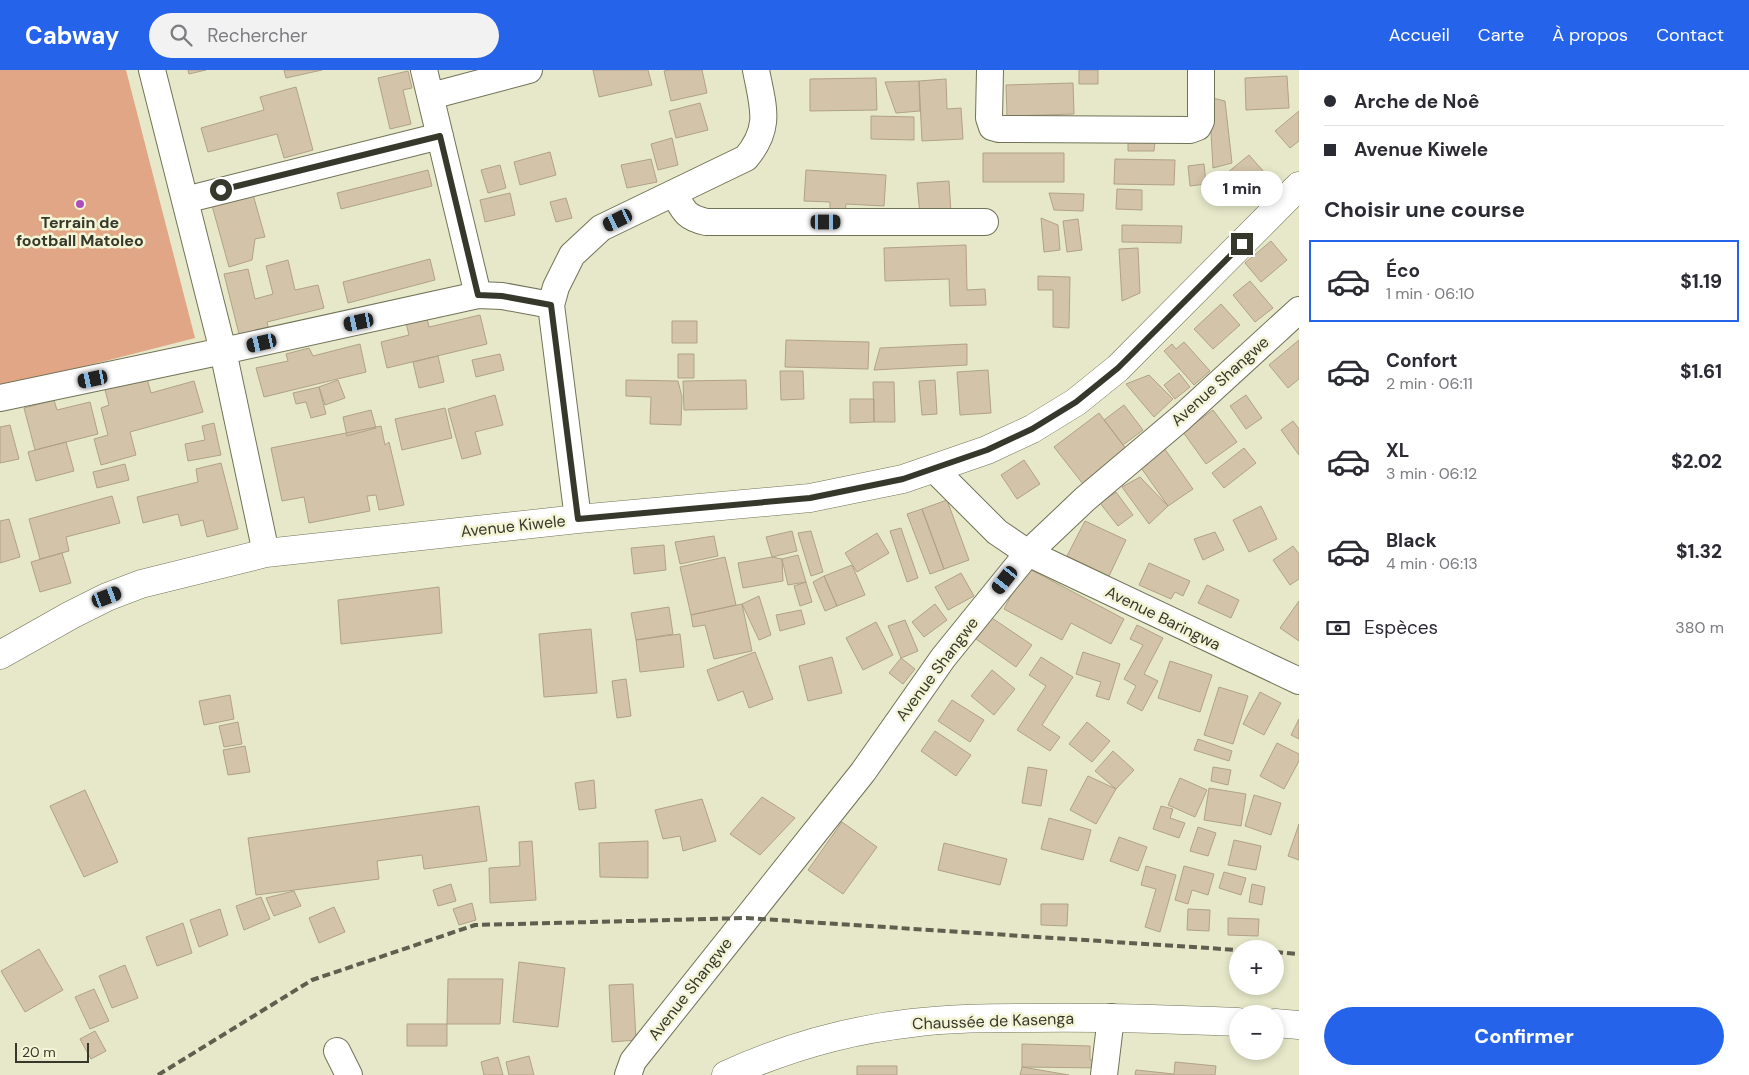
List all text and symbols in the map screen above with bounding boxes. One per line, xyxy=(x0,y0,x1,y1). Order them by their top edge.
search box xyxy=(149,13,499,58)
text: Cabway xyxy=(25,20,119,51)
icon: search xyxy=(167,21,195,49)
text: Rechercher xyxy=(207,23,308,48)
text: Accueil xyxy=(1389,23,1450,47)
text: Carte xyxy=(1478,23,1524,47)
text: À propos xyxy=(1552,23,1628,47)
text: Contact xyxy=(1656,23,1724,47)
text: Arche de Noê xyxy=(1354,89,1480,114)
text: Avenue Kiwele xyxy=(1354,137,1488,162)
callout: 1 min xyxy=(1201,171,1283,206)
text: 1 min xyxy=(1222,178,1262,199)
route start xyxy=(210,179,232,201)
text: Choisir une course xyxy=(1324,195,1525,224)
marker: Terrain de football Matoleo xyxy=(74,198,86,210)
car xyxy=(601,207,634,233)
place label: Terrain de football Matoleo xyxy=(16,212,144,251)
car xyxy=(811,215,841,230)
route end xyxy=(1231,233,1253,255)
text: Éco xyxy=(1386,258,1420,283)
icon: car xyxy=(1326,259,1371,304)
text: $1.19 xyxy=(1680,269,1722,294)
text: 1 min · 06:10 xyxy=(1386,283,1474,304)
car xyxy=(342,312,375,332)
street label: Avenue Shangwe xyxy=(1167,331,1273,431)
car xyxy=(245,332,278,354)
text: Confort xyxy=(1386,348,1458,373)
icon: car xyxy=(1326,349,1371,394)
text: $1.61 xyxy=(1680,359,1722,384)
car xyxy=(76,369,109,389)
text: 2 min · 06:11 xyxy=(1386,373,1473,394)
text: XL xyxy=(1386,438,1409,463)
icon: car xyxy=(1326,439,1371,484)
text: $2.02 xyxy=(1671,449,1722,474)
text: 3 min · 06:12 xyxy=(1386,463,1477,484)
street label: Avenue Kiwele xyxy=(459,510,567,542)
text: Black xyxy=(1386,528,1437,553)
icon: car xyxy=(1326,529,1371,574)
text: $1.32 xyxy=(1676,539,1722,564)
text: 4 min · 06:13 xyxy=(1386,553,1478,574)
car xyxy=(989,564,1020,596)
street label: Avenue Baringwa xyxy=(1102,581,1224,655)
car xyxy=(90,585,123,609)
street label: Avenue Shangwe xyxy=(891,613,983,725)
icon: cash xyxy=(1324,614,1352,642)
text: Espèces xyxy=(1364,615,1438,640)
text: 380 m xyxy=(1675,617,1724,638)
street label: Avenue Shangwe xyxy=(643,933,737,1045)
map controls xyxy=(1229,940,1284,1060)
button: + xyxy=(1229,940,1284,995)
button: − xyxy=(1229,1005,1284,1060)
button: Confirmer xyxy=(1324,1007,1724,1065)
street label: Chaussée de Kasenga xyxy=(912,1008,1074,1034)
scale bar xyxy=(15,1040,89,1063)
text: 20 m xyxy=(22,1043,56,1061)

